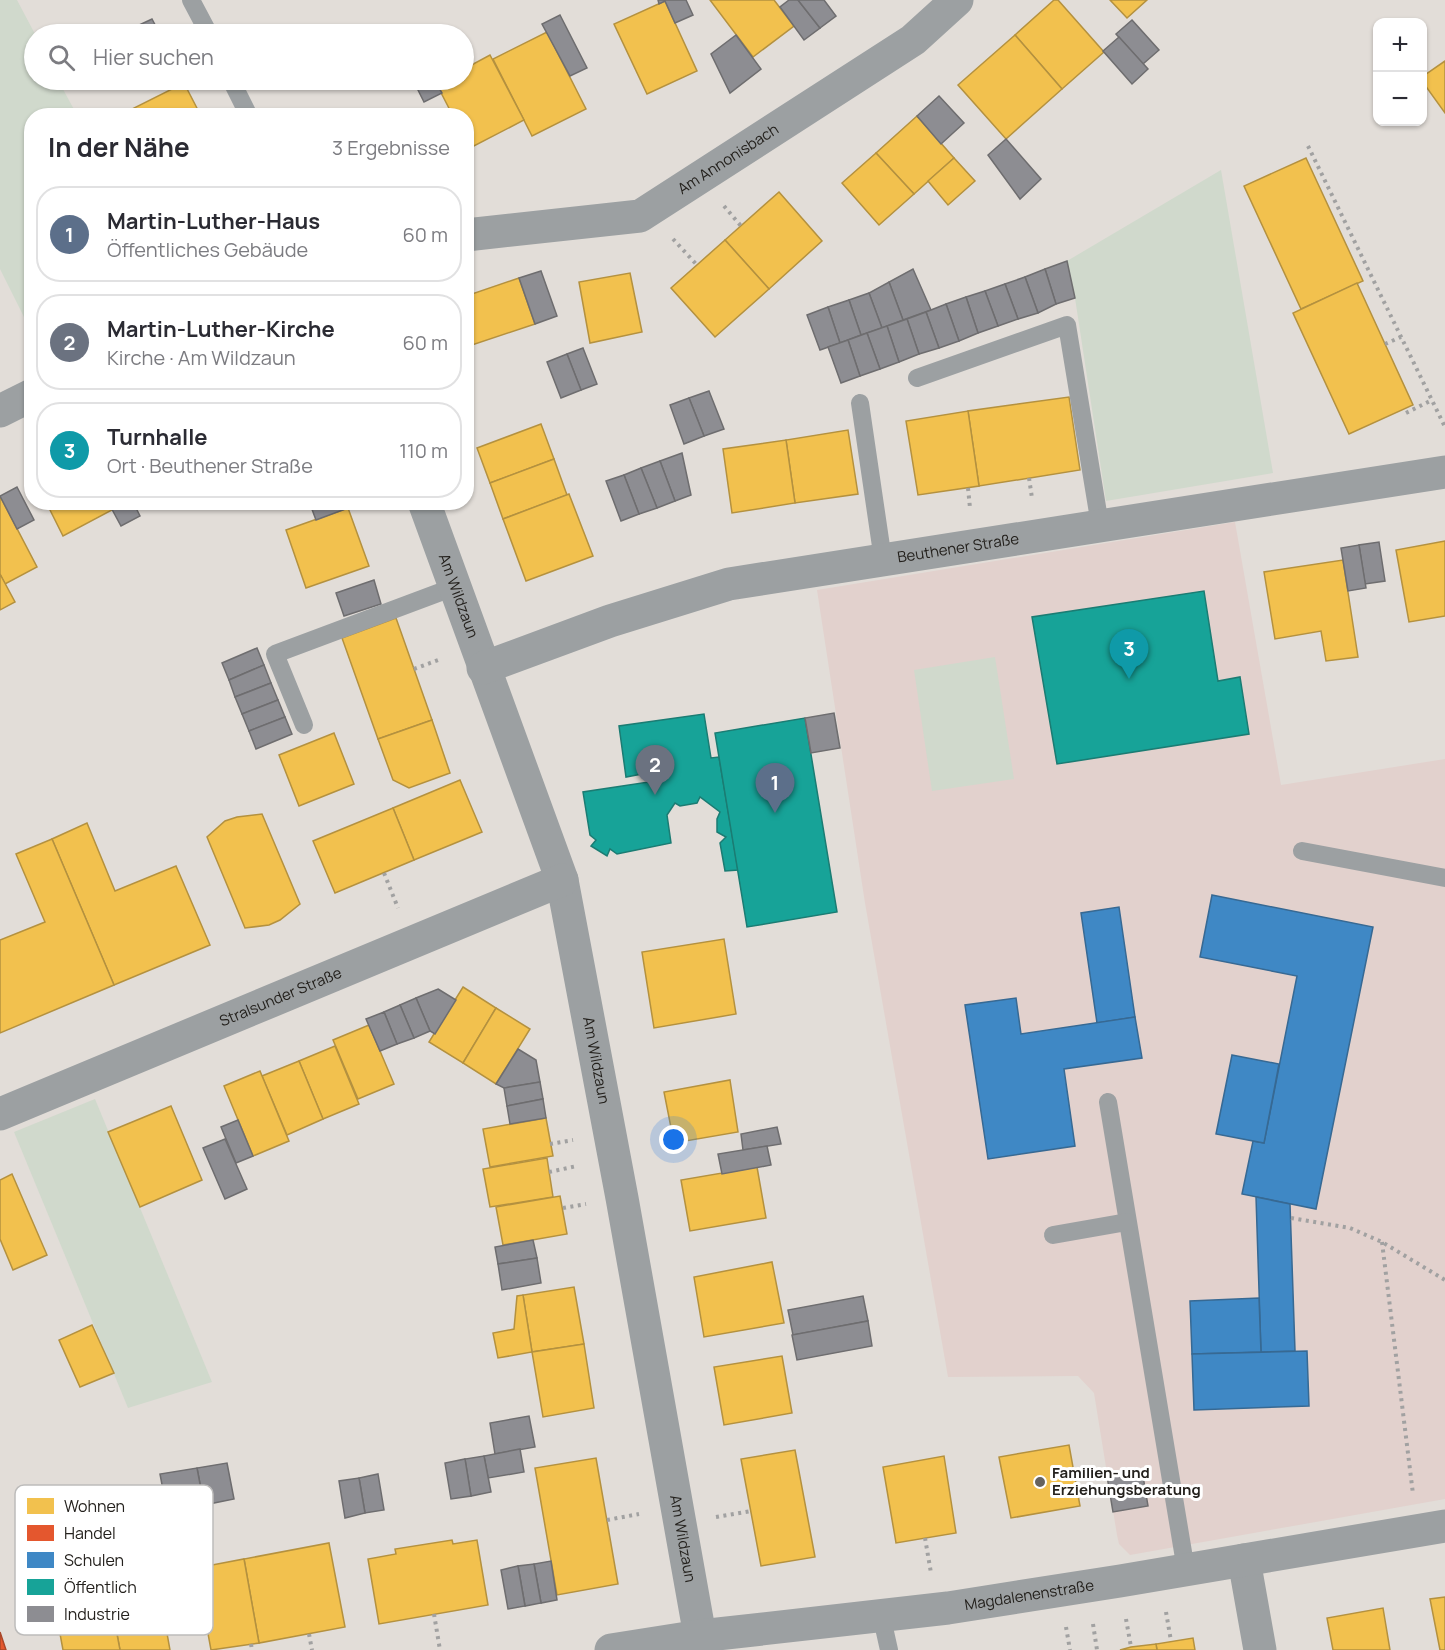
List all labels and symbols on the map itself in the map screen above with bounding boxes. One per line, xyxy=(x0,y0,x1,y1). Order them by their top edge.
street label: Am Annonisbach xyxy=(673,118,783,199)
street label: Beuthener Straße xyxy=(896,528,1021,568)
street label: Am Wildzaun xyxy=(434,551,484,641)
pin: 3 xyxy=(1110,630,1148,679)
pin: 2 xyxy=(636,746,674,795)
pin: 1 xyxy=(756,764,794,813)
street label: Stralsunder Straße xyxy=(216,962,345,1031)
street label: Am Wildzaun xyxy=(578,1015,615,1106)
your location xyxy=(659,1125,688,1154)
place label: Familien- und Erziehungsberatung xyxy=(1052,1462,1201,1500)
marker: Familien- und Erziehungsberatung xyxy=(1033,1475,1047,1489)
legend xyxy=(15,1485,213,1635)
street label: Am Wildzaun xyxy=(665,1493,701,1584)
text: Wohnen xyxy=(64,1495,125,1517)
text: Handel xyxy=(64,1522,116,1544)
text: Schulen xyxy=(64,1549,124,1571)
street label: Magdalenenstraße xyxy=(963,1574,1096,1615)
text: Öffentlich xyxy=(64,1576,137,1598)
text: Industrie xyxy=(64,1603,130,1625)

